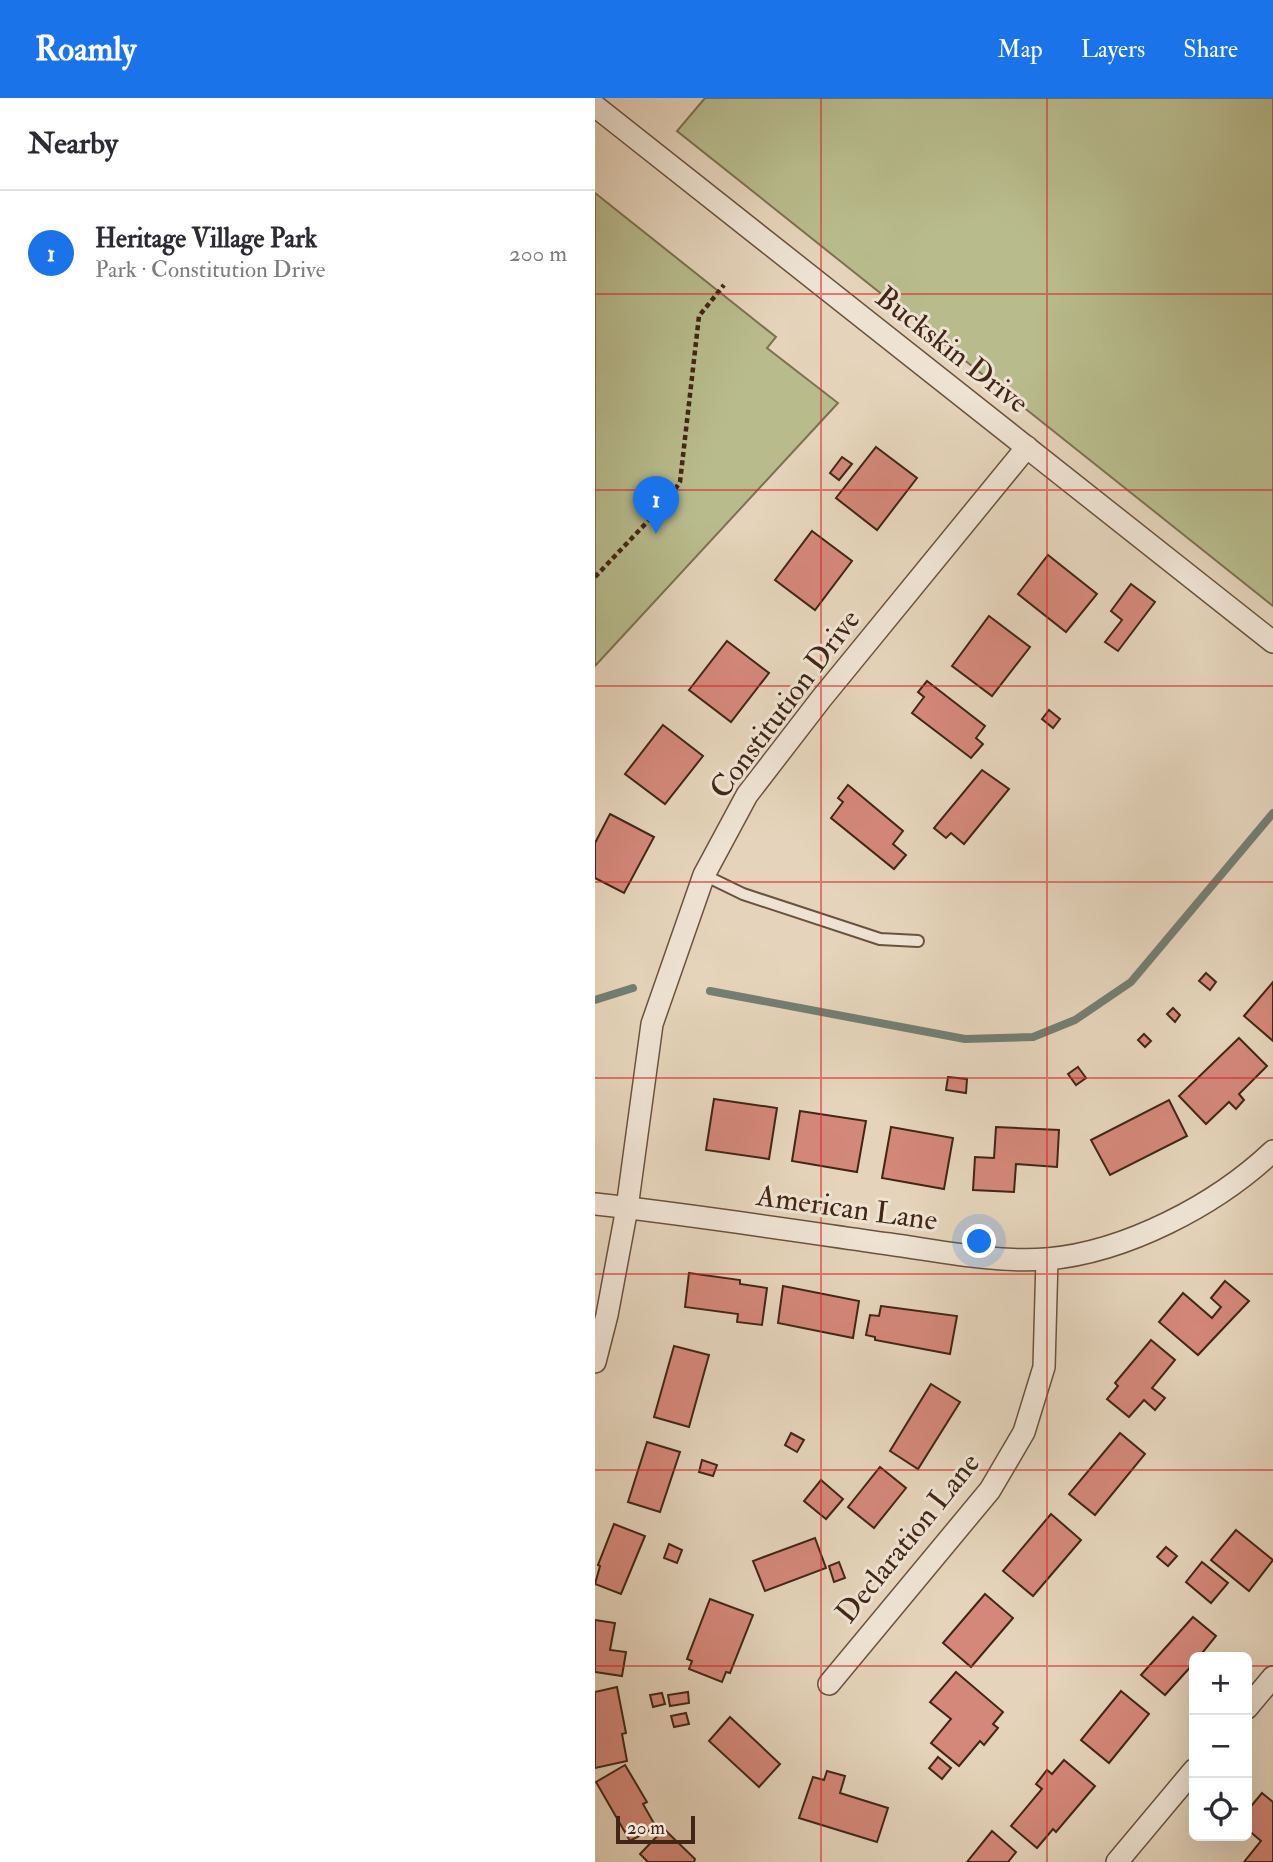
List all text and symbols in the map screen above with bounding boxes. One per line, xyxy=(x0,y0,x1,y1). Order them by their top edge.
text: Roamly xyxy=(35,29,136,70)
text: Map xyxy=(998,34,1043,65)
text: Layers xyxy=(1081,34,1145,65)
text: Share xyxy=(1183,34,1238,65)
text: Nearby xyxy=(28,125,118,162)
text: Heritage Village Park xyxy=(95,223,317,255)
text: 1 xyxy=(47,239,55,268)
text: 200 m xyxy=(509,239,567,268)
text: Park · Constitution Drive xyxy=(95,255,325,284)
street label: Buckskin Drive xyxy=(868,279,1036,421)
pin: 1 xyxy=(633,476,679,534)
street label: Constitution Drive xyxy=(702,602,868,806)
street label: American Lane xyxy=(753,1177,940,1239)
your location xyxy=(962,1224,996,1258)
street label: Declaration Lane xyxy=(828,1445,988,1631)
map controls xyxy=(1189,1652,1252,1841)
button: + xyxy=(1189,1652,1252,1715)
button: − xyxy=(1189,1715,1252,1778)
button: locate xyxy=(1189,1778,1252,1841)
scale bar xyxy=(616,1813,695,1845)
text: 20 m xyxy=(627,1816,665,1840)

